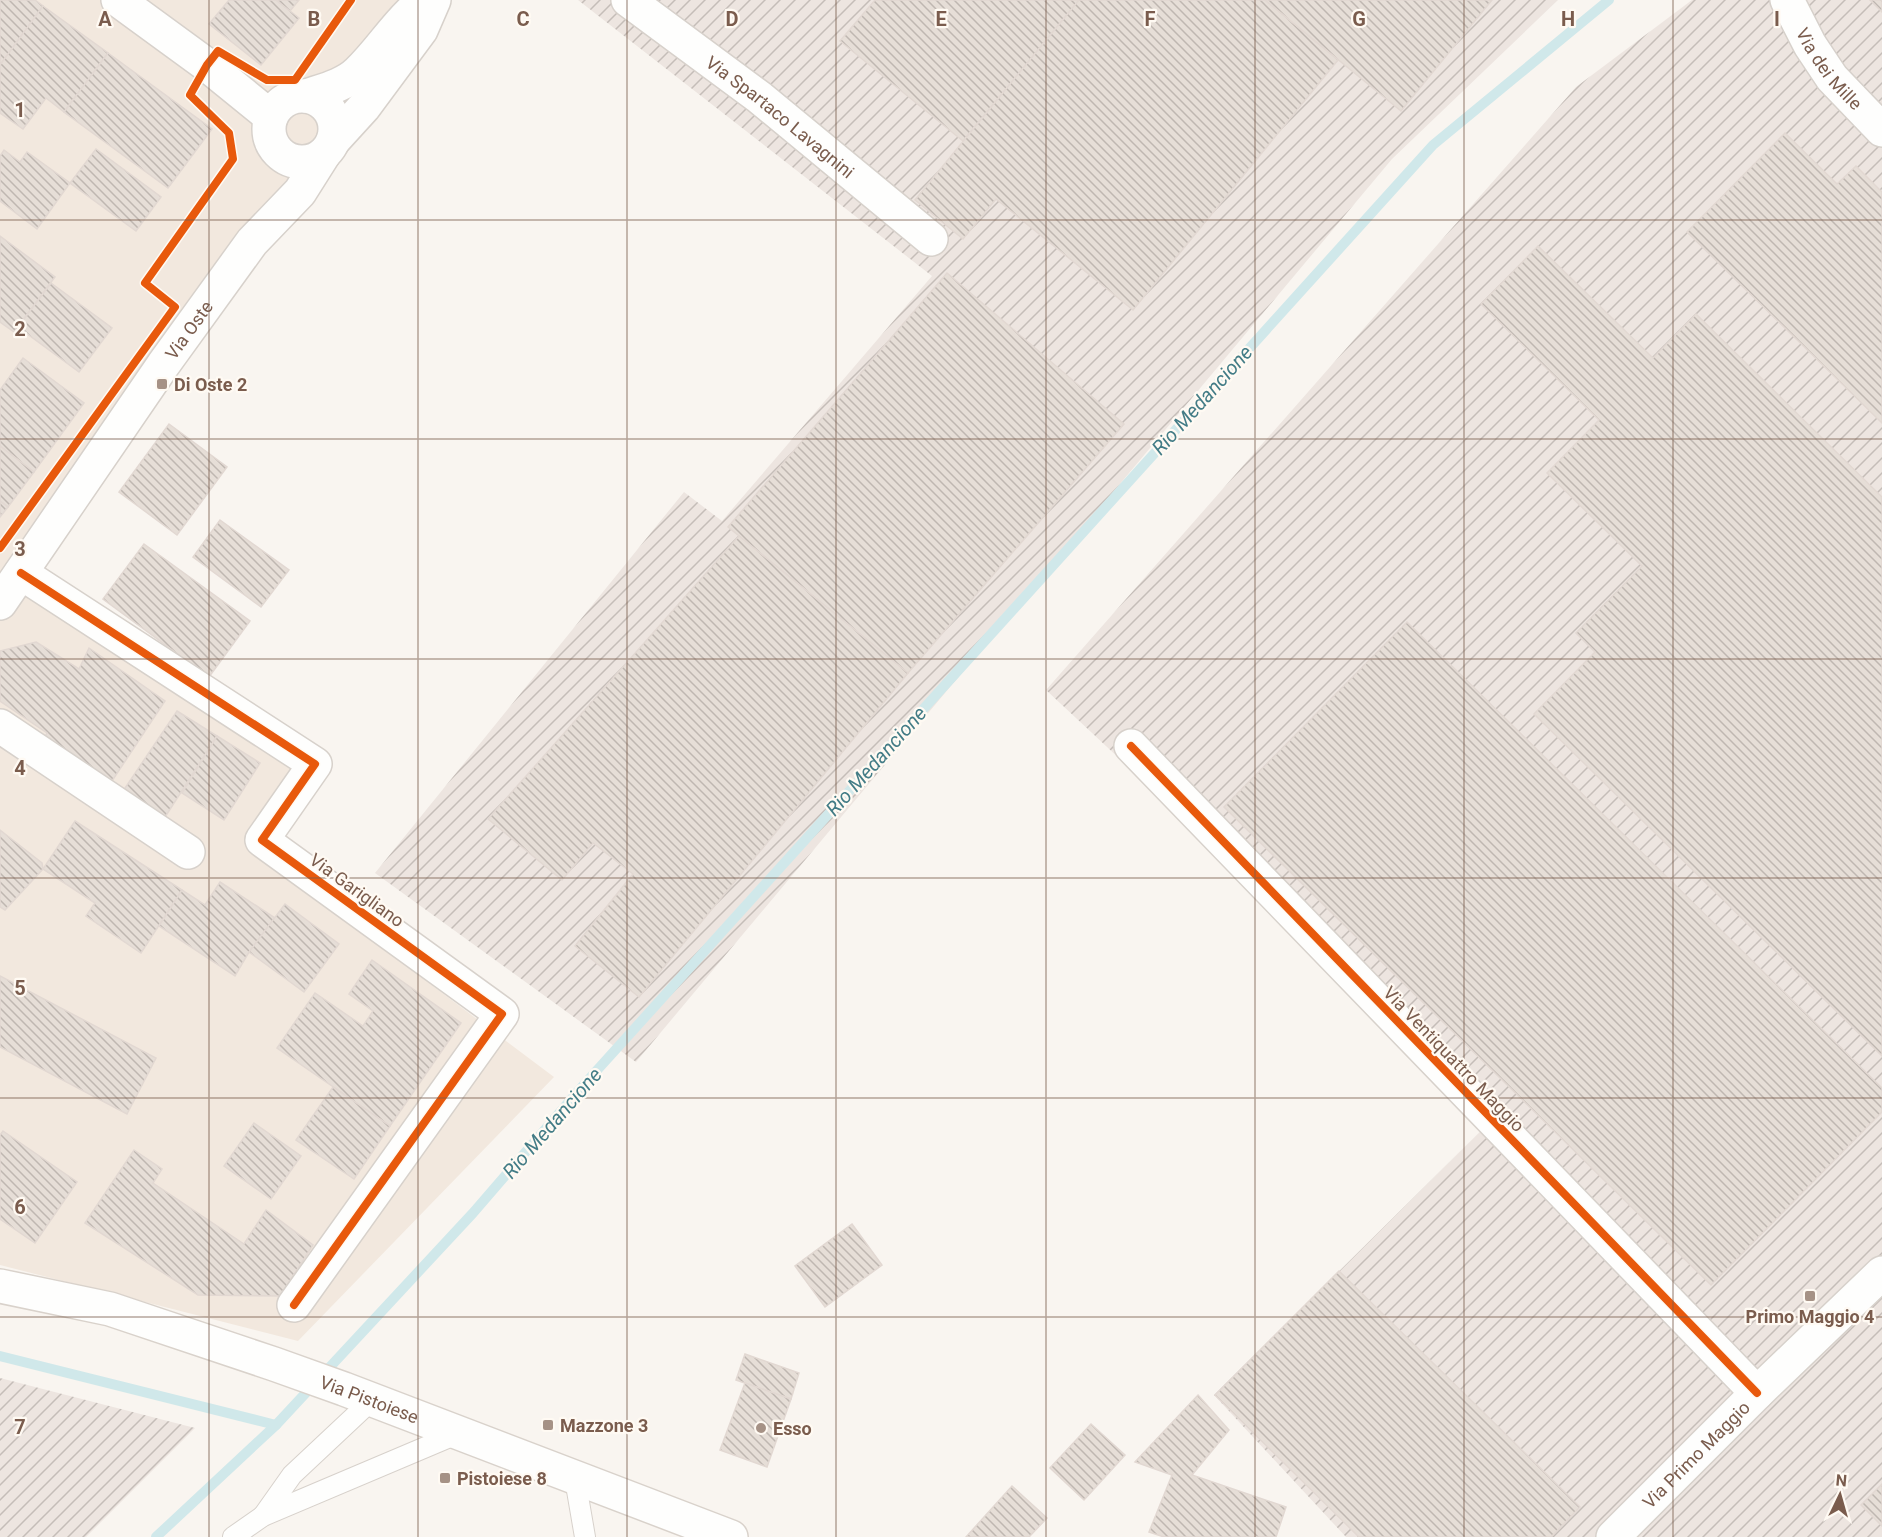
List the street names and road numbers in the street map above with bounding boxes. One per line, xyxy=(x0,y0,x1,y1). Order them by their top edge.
street label: Via dei Mille xyxy=(1792,24,1867,114)
street label: Via Spartaco Lavagnini xyxy=(702,51,859,182)
street label: Via Oste xyxy=(160,296,217,363)
street label: Via Garigliano xyxy=(306,849,408,931)
street label: Via Ventiquattro Maggio xyxy=(1379,982,1529,1136)
street label: Via Pistoiese xyxy=(317,1371,422,1427)
street label: Via Primo Maggio xyxy=(1638,1396,1754,1512)

